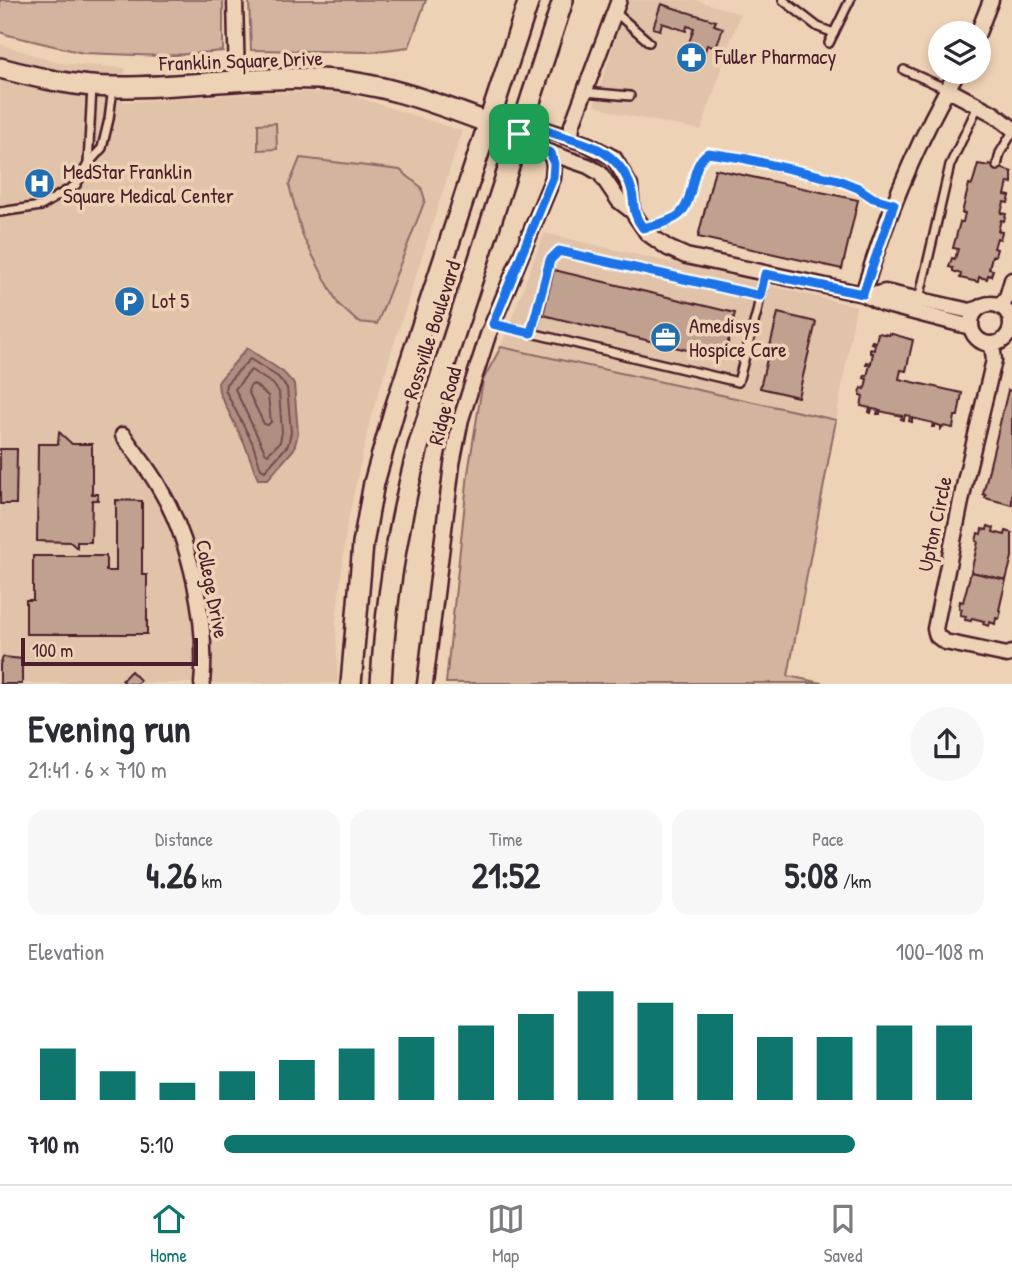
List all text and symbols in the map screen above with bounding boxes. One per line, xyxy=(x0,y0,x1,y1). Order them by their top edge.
map controls xyxy=(928,21,991,84)
button: layers xyxy=(928,21,991,84)
pharmacy icon: Fuller Pharmacy xyxy=(675,40,709,74)
place label: Fuller Pharmacy xyxy=(714,42,836,71)
street label: Franklin Square Drive xyxy=(158,43,323,78)
pin xyxy=(489,104,549,164)
icon: arrive xyxy=(500,115,538,153)
place label: MedStar Franklin Square Medical Center xyxy=(63,157,234,210)
hospital icon: MedStar Franklin Square Medical Center xyxy=(23,167,57,201)
street label: Rossville Boulevard xyxy=(396,257,468,403)
parking icon: Lot 5 xyxy=(112,284,146,318)
place label: Lot 5 xyxy=(152,286,189,315)
place label: Amedisys Hospice Care xyxy=(689,311,787,364)
office icon: Amedisys Hospice Care xyxy=(649,321,683,355)
street label: Ridge Road xyxy=(421,364,468,448)
street label: Upton Circle xyxy=(910,473,959,574)
street label: College Drive xyxy=(189,537,236,640)
scale bar xyxy=(21,634,198,666)
text: 100 m xyxy=(32,637,73,663)
text: Evening run xyxy=(28,702,191,754)
button: share xyxy=(910,707,984,781)
text: 21:41 · 6 × 710 m xyxy=(28,754,167,785)
text: Distance xyxy=(155,826,213,852)
text: Time xyxy=(489,826,523,852)
text: Pace xyxy=(812,826,844,852)
text: 4.26 xyxy=(146,852,197,899)
text: 21:52 xyxy=(472,852,540,899)
text: 5:08 xyxy=(785,852,838,899)
text: km xyxy=(197,868,222,894)
text: /km xyxy=(838,868,871,894)
text: Elevation xyxy=(28,936,104,967)
text: 100–108 m xyxy=(896,936,984,967)
text: 710 m xyxy=(28,1129,79,1160)
text: 5:10 xyxy=(140,1129,174,1160)
tab: Home xyxy=(150,1200,188,1268)
tab: Map xyxy=(487,1200,525,1268)
tab: Saved xyxy=(824,1200,862,1268)

